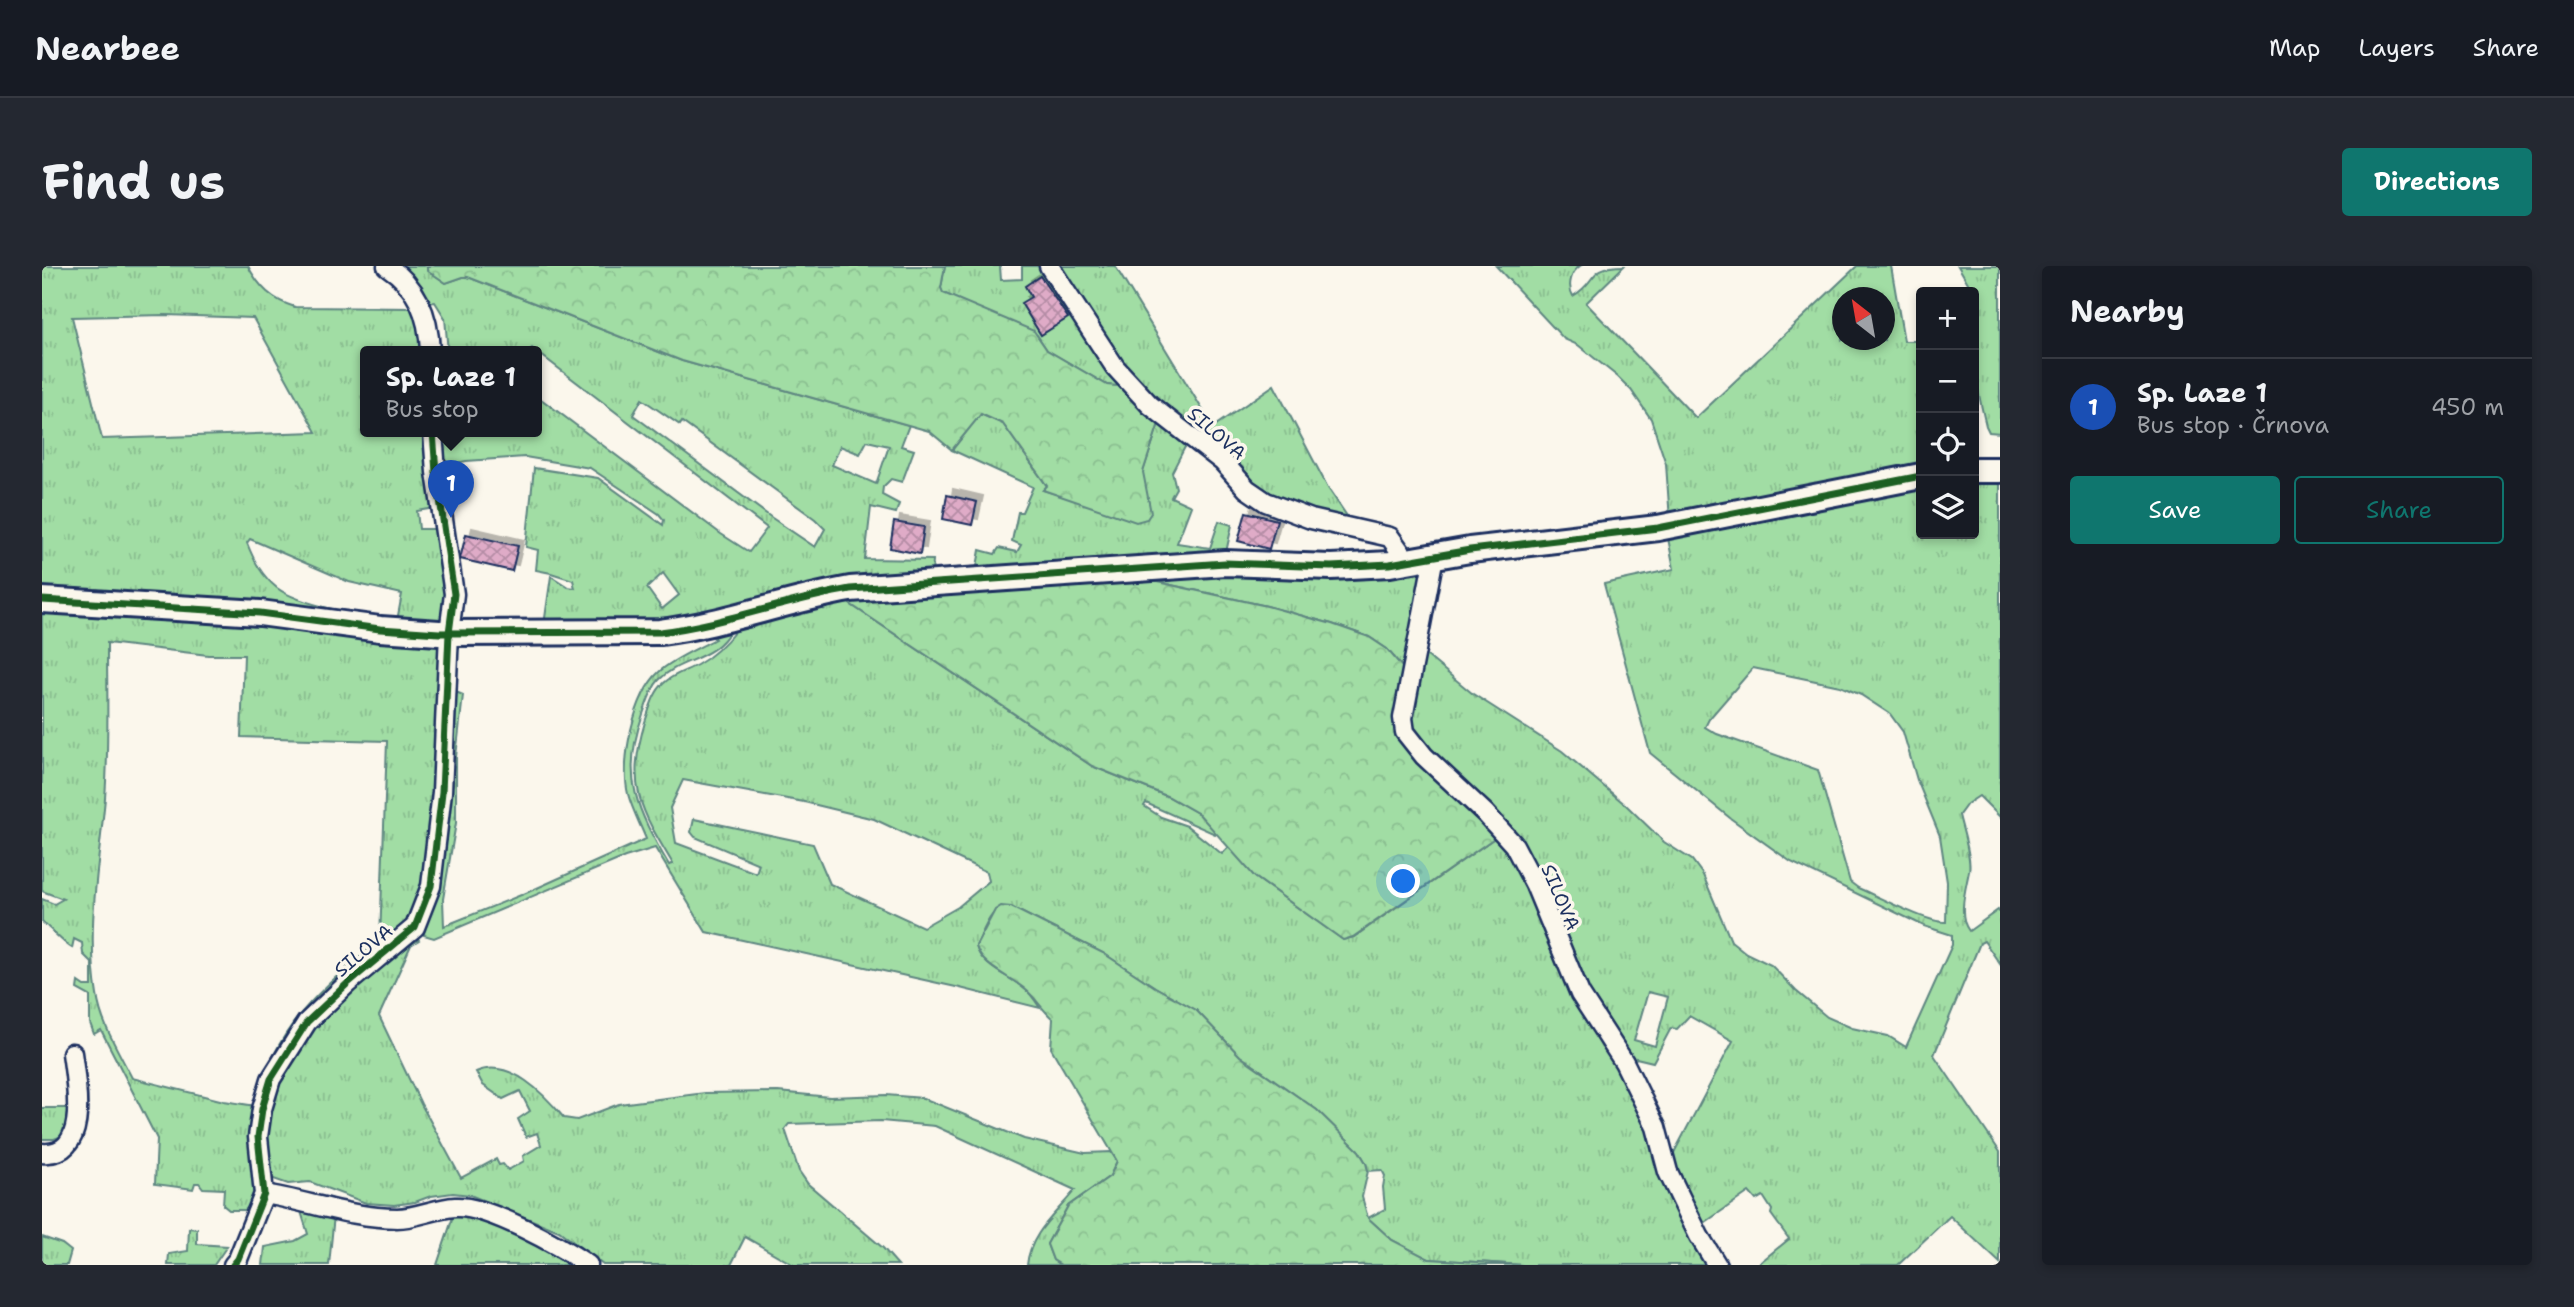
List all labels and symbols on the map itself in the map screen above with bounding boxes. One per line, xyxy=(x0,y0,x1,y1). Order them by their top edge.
north arrow xyxy=(1832,287,1895,350)
street label: SILOVA xyxy=(1182,401,1251,466)
pin: 1 xyxy=(428,460,474,518)
street label: SILOVA xyxy=(1535,860,1586,934)
your location xyxy=(1386,864,1420,898)
street label: SILOVA xyxy=(329,918,398,982)

